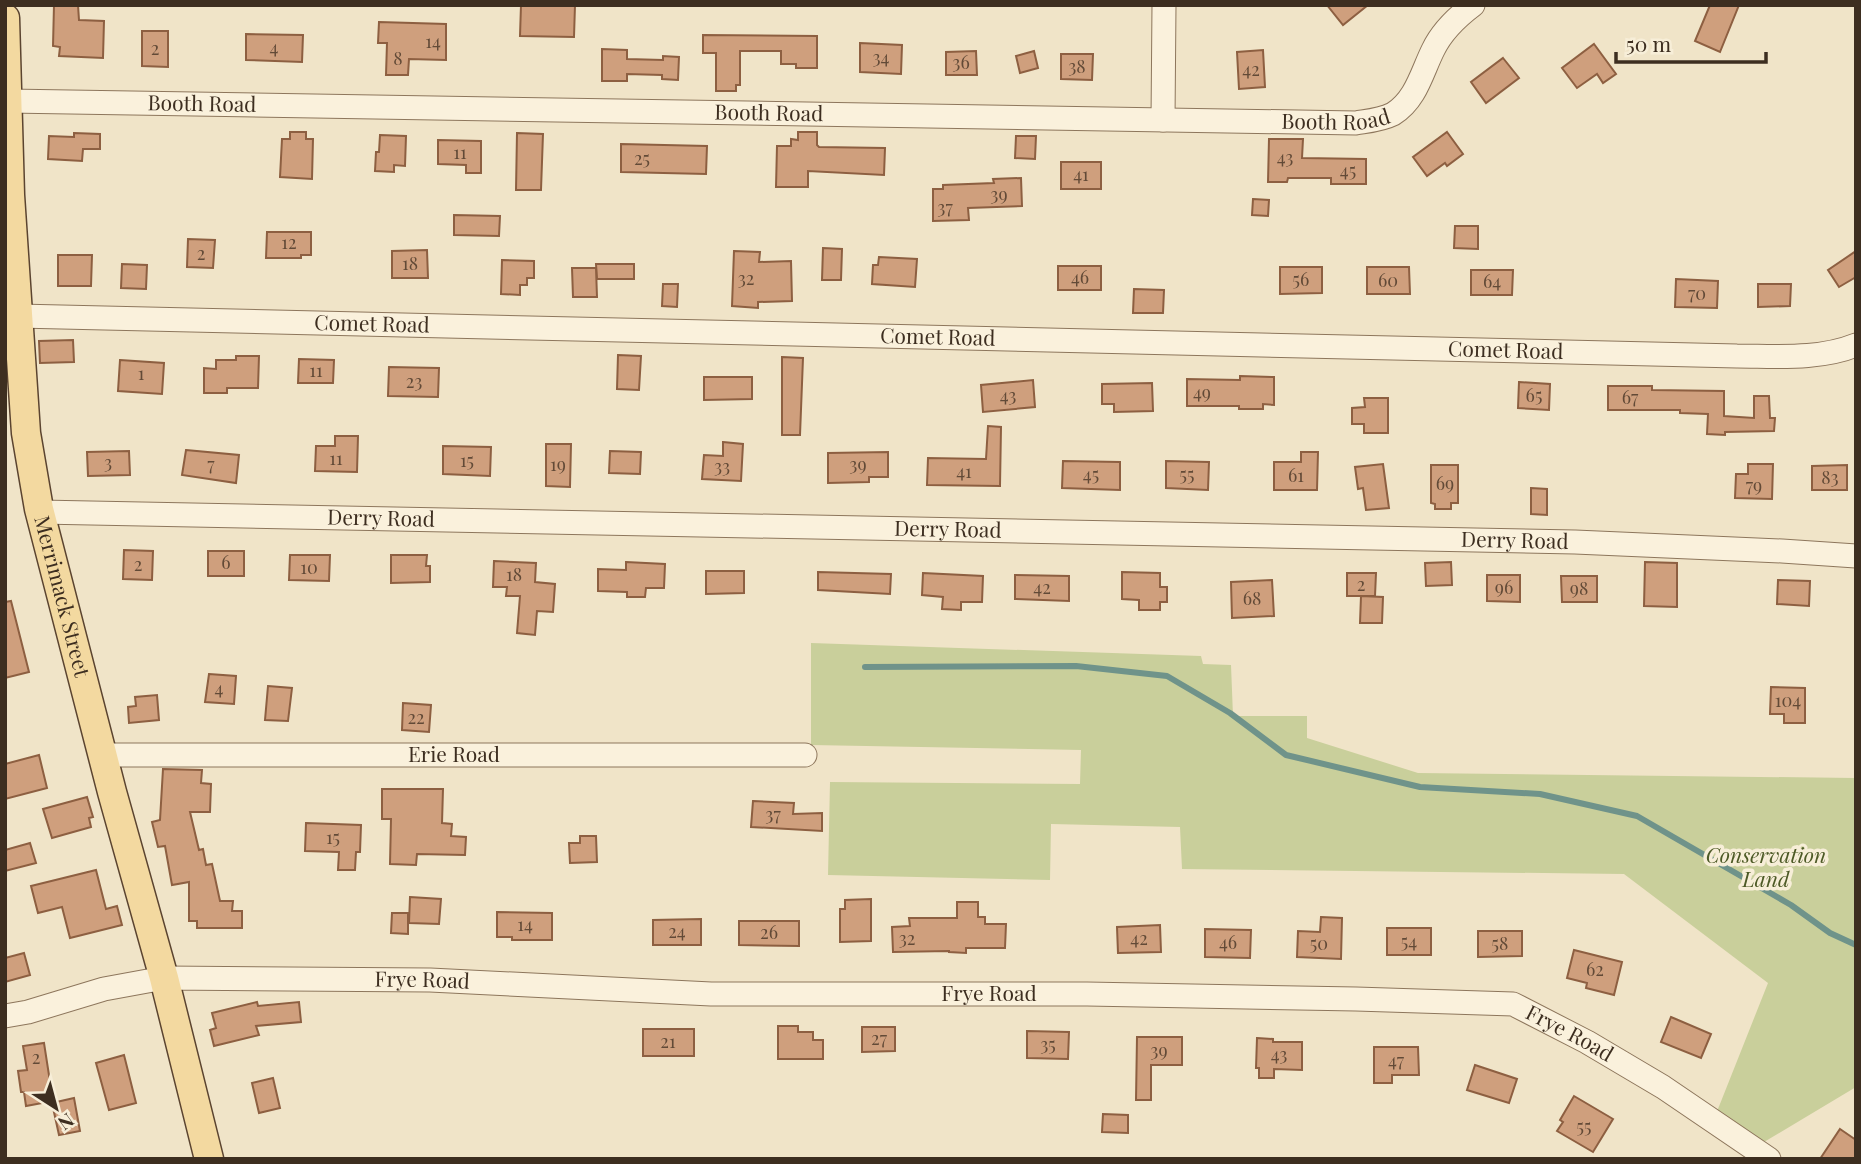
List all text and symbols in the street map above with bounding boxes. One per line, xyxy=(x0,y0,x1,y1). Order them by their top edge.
scale bar xyxy=(1616,21,1766,65)
house number: 14 xyxy=(425,29,441,53)
text: 50 m xyxy=(1626,29,1672,57)
house number: 4 xyxy=(270,35,279,59)
house number: 2 xyxy=(151,36,159,60)
house number: 34 xyxy=(872,45,890,69)
house number: 8 xyxy=(393,46,403,70)
house number: 36 xyxy=(952,50,970,74)
house number: 38 xyxy=(1068,54,1086,78)
house number: 42 xyxy=(1242,57,1260,81)
street label: Booth Road xyxy=(147,87,257,117)
street label: Booth Road xyxy=(714,97,824,126)
street label: Booth Road xyxy=(1281,101,1393,135)
house number: 11 xyxy=(453,140,467,164)
house number: 43 xyxy=(1277,145,1293,169)
house number: 25 xyxy=(634,146,650,170)
house number: 45 xyxy=(1340,158,1356,182)
house number: 41 xyxy=(1073,162,1089,186)
house number: 39 xyxy=(990,182,1008,206)
house number: 37 xyxy=(937,195,953,219)
house number: 12 xyxy=(281,230,297,254)
house number: 2 xyxy=(197,241,205,265)
house number: 18 xyxy=(402,251,418,275)
house number: 46 xyxy=(1071,265,1089,289)
house number: 32 xyxy=(738,266,754,290)
house number: 56 xyxy=(1293,267,1309,291)
house number: 60 xyxy=(1378,268,1398,292)
house number: 64 xyxy=(1483,269,1501,293)
house number: 70 xyxy=(1688,281,1706,305)
street label: Comet Road xyxy=(314,307,430,338)
street label: Comet Road xyxy=(880,320,996,351)
street label: Comet Road xyxy=(1448,333,1564,364)
house number: 11 xyxy=(309,358,323,382)
house number: 1 xyxy=(138,361,145,385)
house number: 23 xyxy=(406,369,422,393)
house number: 49 xyxy=(1193,380,1211,404)
house number: 43 xyxy=(1000,383,1016,407)
house number: 65 xyxy=(1526,383,1542,407)
house number: 67 xyxy=(1622,385,1639,409)
house number: 11 xyxy=(329,446,343,470)
house number: 15 xyxy=(460,448,474,472)
house number: 3 xyxy=(104,450,112,474)
house number: 7 xyxy=(207,452,215,476)
house number: 19 xyxy=(550,452,566,476)
house number: 39 xyxy=(849,452,867,476)
house number: 33 xyxy=(714,454,730,478)
house number: 41 xyxy=(956,459,972,483)
house number: 45 xyxy=(1083,462,1099,486)
house number: 55 xyxy=(1180,462,1194,486)
house number: 61 xyxy=(1288,463,1304,487)
house number: 83 xyxy=(1821,465,1839,489)
house number: 69 xyxy=(1436,471,1454,495)
house number: 79 xyxy=(1746,473,1762,497)
street label: Derry Road xyxy=(327,502,435,532)
street label: Merrimack Street xyxy=(29,512,98,680)
street label: Derry Road xyxy=(894,513,1002,543)
street label: Derry Road xyxy=(1461,524,1569,554)
house number: 6 xyxy=(221,550,231,574)
house number: 2 xyxy=(134,552,142,576)
house number: 10 xyxy=(300,555,318,579)
house number: 18 xyxy=(506,562,522,586)
house number: 2 xyxy=(1357,572,1365,596)
house number: 42 xyxy=(1033,575,1051,599)
house number: 96 xyxy=(1495,575,1513,599)
house number: 98 xyxy=(1570,576,1588,600)
house number: 68 xyxy=(1243,586,1261,610)
house number: 4 xyxy=(215,676,224,700)
house number: 104 xyxy=(1775,688,1801,712)
house number: 22 xyxy=(407,705,425,729)
street label: Erie Road xyxy=(408,739,500,767)
house number: 37 xyxy=(765,802,781,826)
house number: 15 xyxy=(326,825,340,849)
park label: Conservation Land xyxy=(1706,840,1826,892)
house number: 14 xyxy=(517,912,533,936)
house number: 24 xyxy=(668,919,686,943)
house number: 26 xyxy=(760,920,778,944)
house number: 32 xyxy=(899,926,915,950)
house number: 42 xyxy=(1130,926,1148,950)
house number: 54 xyxy=(1401,929,1417,953)
house number: 46 xyxy=(1219,930,1237,954)
house number: 50 xyxy=(1310,931,1328,955)
house number: 58 xyxy=(1492,931,1508,955)
house number: 62 xyxy=(1586,957,1604,981)
street label: Frye Road xyxy=(374,964,471,994)
street label: Frye Road xyxy=(941,978,1037,1006)
street label: Frye Road xyxy=(1522,997,1619,1067)
house number: 27 xyxy=(871,1026,888,1050)
house number: 21 xyxy=(660,1029,676,1053)
house number: 35 xyxy=(1040,1032,1056,1056)
house number: 39 xyxy=(1150,1038,1168,1062)
house number: 43 xyxy=(1271,1042,1287,1066)
house number: 2 xyxy=(32,1045,40,1069)
house number: 47 xyxy=(1388,1048,1405,1072)
north arrow xyxy=(21,1073,91,1143)
text: N xyxy=(53,1108,80,1137)
house number: 55 xyxy=(1577,1114,1591,1138)

